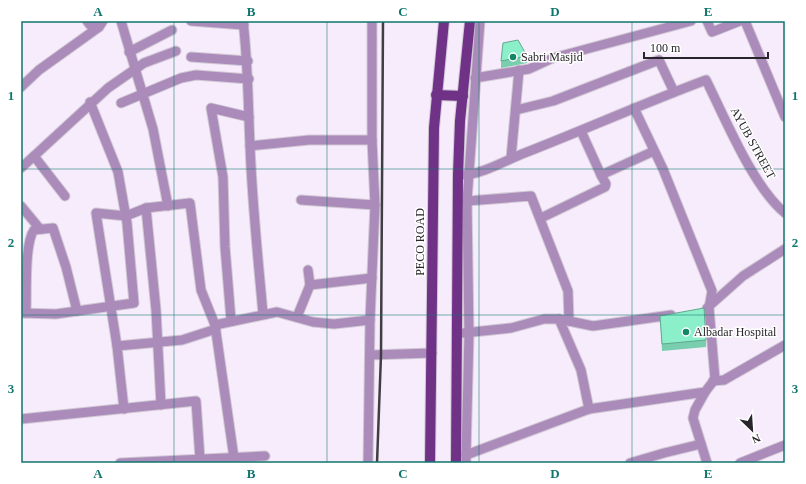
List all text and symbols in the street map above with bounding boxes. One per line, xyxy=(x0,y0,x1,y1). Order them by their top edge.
text: A xyxy=(93,4,103,19)
text: B xyxy=(247,4,256,19)
text: C xyxy=(398,4,408,19)
text: D xyxy=(550,4,560,19)
text: E xyxy=(704,4,712,19)
scale bar xyxy=(644,34,768,60)
text: 100 m xyxy=(650,41,681,55)
place label: Sabri Masjid xyxy=(521,50,583,64)
marker: Sabri Masjid xyxy=(508,52,518,62)
text: 1 xyxy=(8,88,14,103)
text: 1 xyxy=(792,88,798,103)
street label: AYUB STREET xyxy=(728,105,779,182)
street label: PECO ROAD xyxy=(413,208,427,276)
text: 2 xyxy=(8,235,14,250)
text: 2 xyxy=(792,235,798,250)
place label: Albadar Hospital xyxy=(694,325,777,339)
marker: Albadar Hospital xyxy=(681,327,691,337)
text: 3 xyxy=(8,381,15,396)
text: 3 xyxy=(792,381,799,396)
north arrow xyxy=(732,410,772,450)
text: N xyxy=(750,432,762,446)
text: A xyxy=(93,466,103,481)
text: B xyxy=(247,466,256,481)
text: C xyxy=(398,466,408,481)
text: D xyxy=(550,466,560,481)
text: E xyxy=(704,466,712,481)

